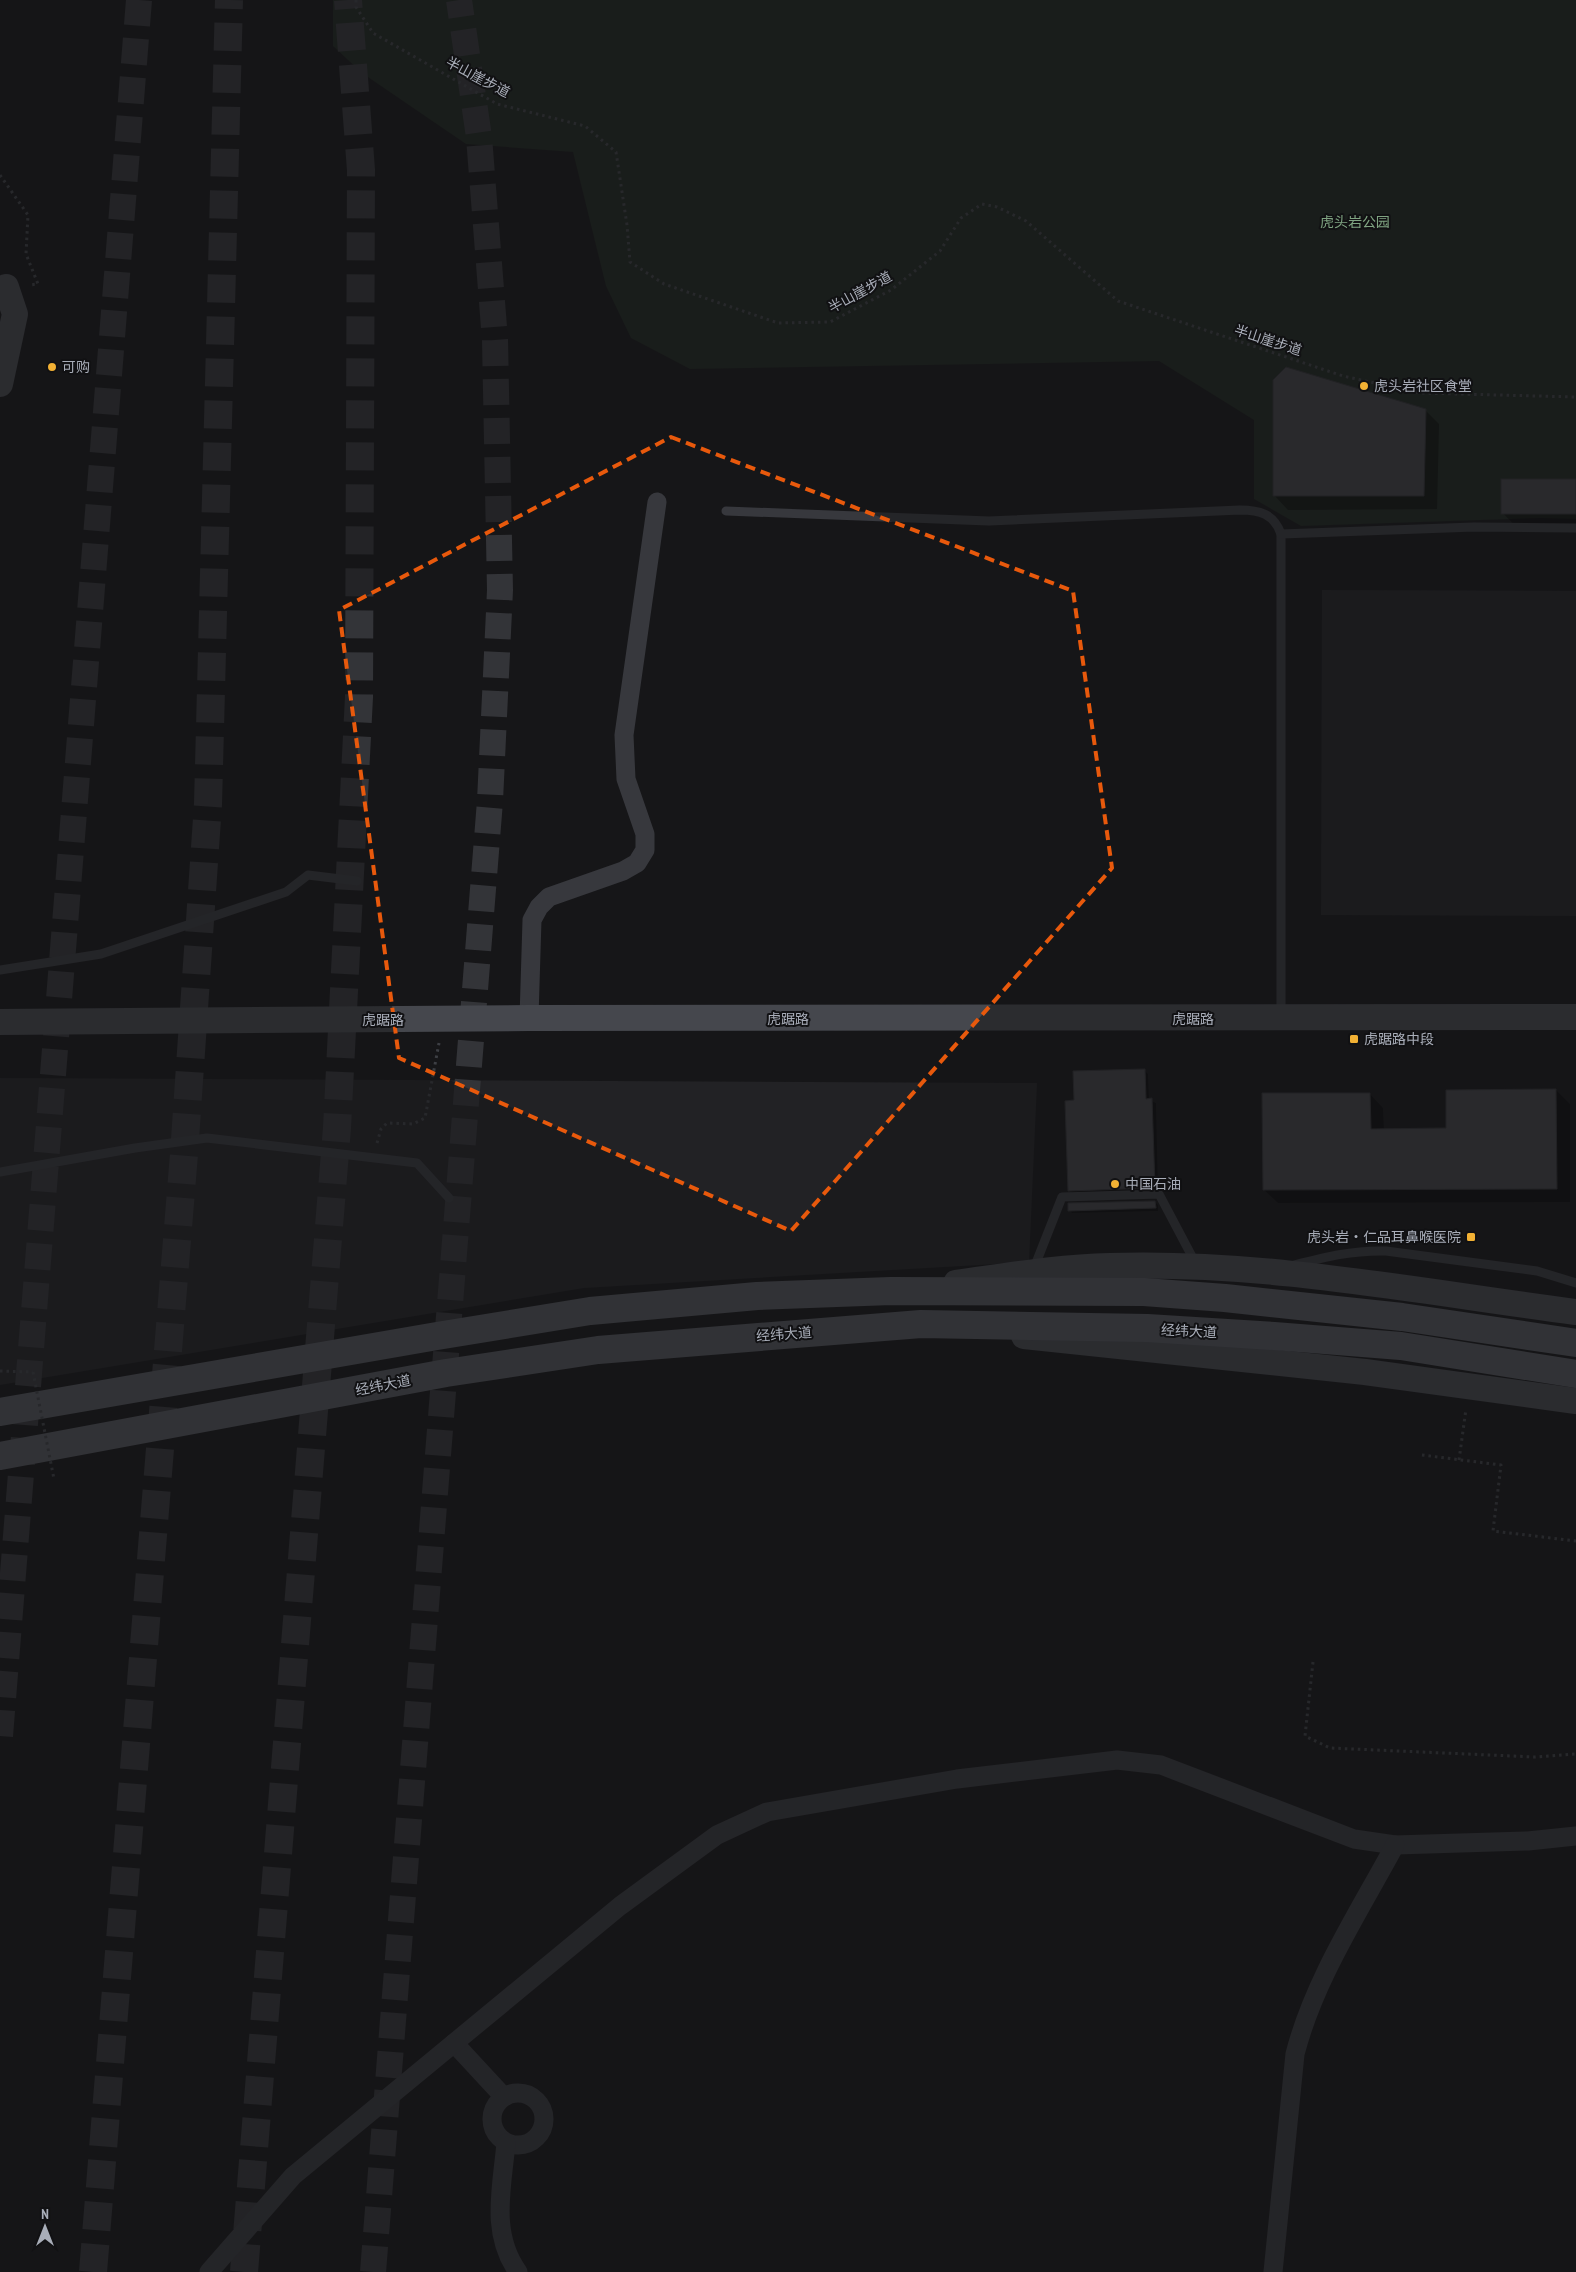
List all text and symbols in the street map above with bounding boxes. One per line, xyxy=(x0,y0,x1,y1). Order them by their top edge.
street label: 半山崖步道 xyxy=(443,53,513,101)
park label: 虎头岩公园 xyxy=(1320,213,1390,231)
street label: 半山崖步道 xyxy=(825,267,895,317)
street label: 半山崖步道 xyxy=(1232,321,1304,359)
place label: 可购 xyxy=(62,358,90,376)
marker: 可购 xyxy=(46,361,58,373)
place label: 虎头岩社区食堂 xyxy=(1374,377,1472,395)
marker: 虎头岩社区食堂 xyxy=(1358,380,1370,392)
street label: 虎踞路 xyxy=(767,1010,809,1028)
street label: 虎踞路 xyxy=(1172,1010,1214,1028)
street label: 虎踞路 xyxy=(362,1011,404,1029)
place label: 虎踞路中段 xyxy=(1364,1030,1434,1048)
marker: 虎踞路中段 xyxy=(1348,1033,1360,1045)
place label: 中国石油 xyxy=(1125,1175,1181,1193)
marker: 中国石油 xyxy=(1109,1178,1121,1190)
place label: 虎头岩‧仁品耳鼻喉医院 xyxy=(1307,1228,1461,1246)
marker: 虎头岩‧仁品耳鼻喉医院 xyxy=(1465,1231,1477,1243)
street label: 经纬大道 xyxy=(1161,1321,1217,1341)
street label: 经纬大道 xyxy=(755,1323,813,1345)
street label: 经纬大道 xyxy=(354,1371,412,1399)
north arrow xyxy=(20,2202,70,2252)
text: N xyxy=(41,2205,49,2223)

